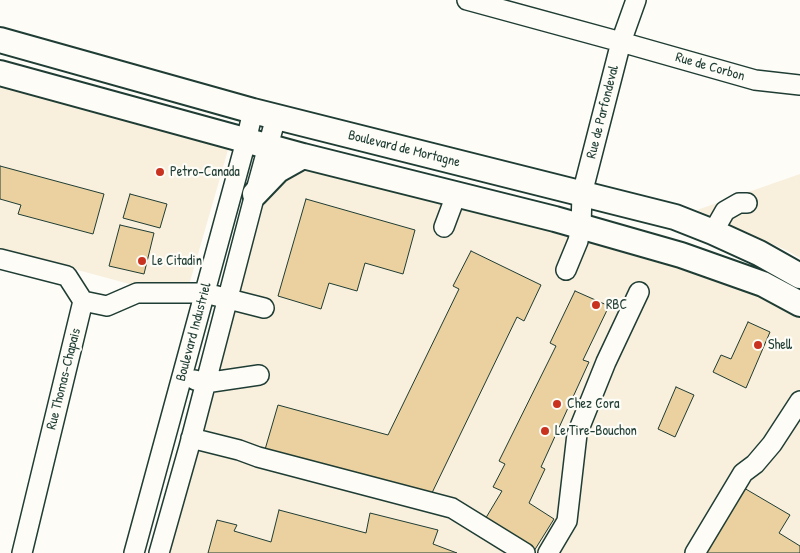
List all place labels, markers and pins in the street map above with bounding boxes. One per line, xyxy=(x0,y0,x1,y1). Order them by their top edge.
place label: Petro-Canada xyxy=(170,164,240,180)
marker: Petro-Canada xyxy=(154,166,166,178)
place label: Le Citadin xyxy=(152,253,202,269)
marker: Le Citadin xyxy=(136,255,148,267)
place label: RBC xyxy=(606,297,627,313)
marker: RBC xyxy=(590,299,602,311)
place label: Shell xyxy=(768,337,792,353)
marker: Shell xyxy=(752,339,764,351)
place label: Chez Cora xyxy=(567,396,620,412)
marker: Chez Cora xyxy=(551,398,563,410)
place label: Le Tire-Bouchon xyxy=(555,423,637,439)
marker: Le Tire-Bouchon xyxy=(539,425,551,437)

